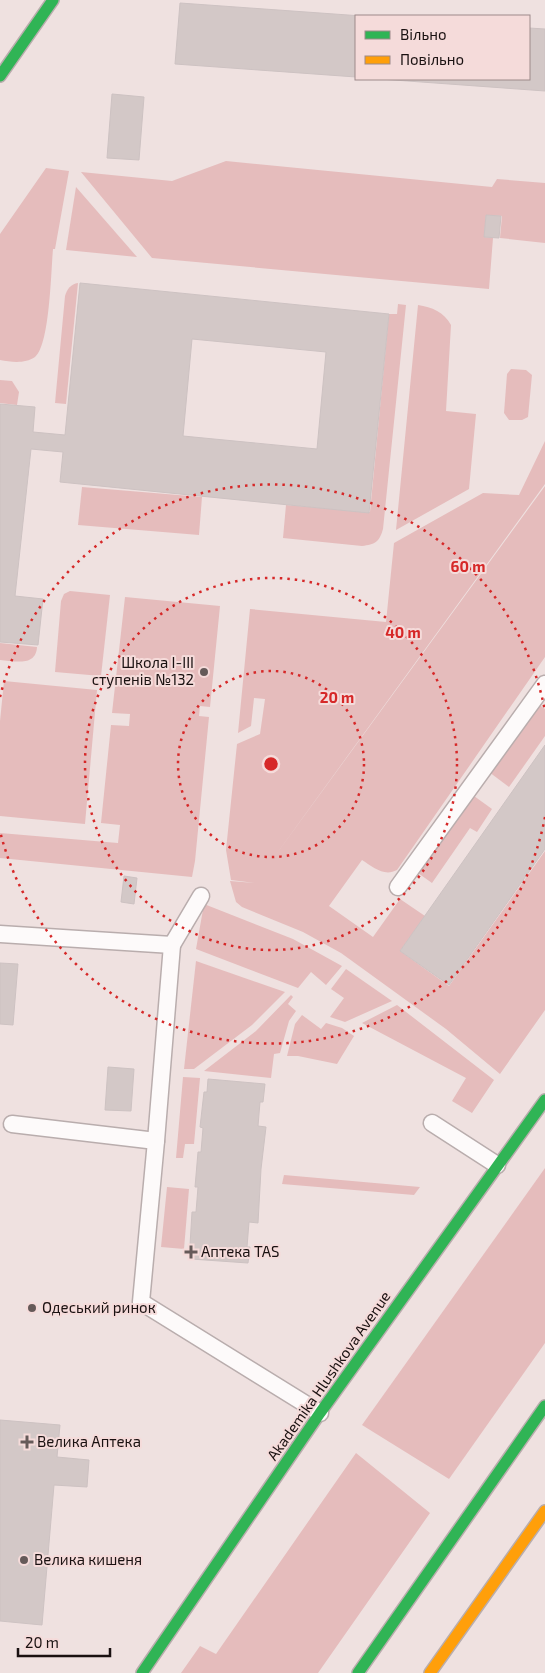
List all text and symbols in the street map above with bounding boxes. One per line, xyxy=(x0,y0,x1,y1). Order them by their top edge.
legend xyxy=(355,15,530,80)
text: Вільно xyxy=(400,25,447,43)
text: Повільно xyxy=(400,50,464,68)
text: 60 m xyxy=(451,557,485,575)
text: 40 m xyxy=(385,623,421,641)
place label: Школа І-ІІІ ступенів №132 xyxy=(92,653,194,689)
marker: Школа І-ІІІ ступенів №132 xyxy=(198,666,210,678)
text: 20 m xyxy=(320,688,354,706)
centre of rings xyxy=(262,755,280,773)
place label: Аптека TAS xyxy=(201,1242,280,1260)
marker: Аптека TAS xyxy=(185,1246,197,1258)
street label: Akademika Hlushkova Avenue xyxy=(263,1287,394,1464)
place label: Одеський ринок xyxy=(42,1298,156,1316)
marker: Одеський ринок xyxy=(26,1302,38,1314)
place label: Велика Аптека xyxy=(37,1432,141,1450)
marker: Велика Аптека xyxy=(21,1436,33,1448)
place label: Велика кишеня xyxy=(34,1550,142,1568)
marker: Велика кишеня xyxy=(18,1554,30,1566)
scale bar xyxy=(18,1626,110,1658)
text: 20 m xyxy=(25,1633,59,1651)

